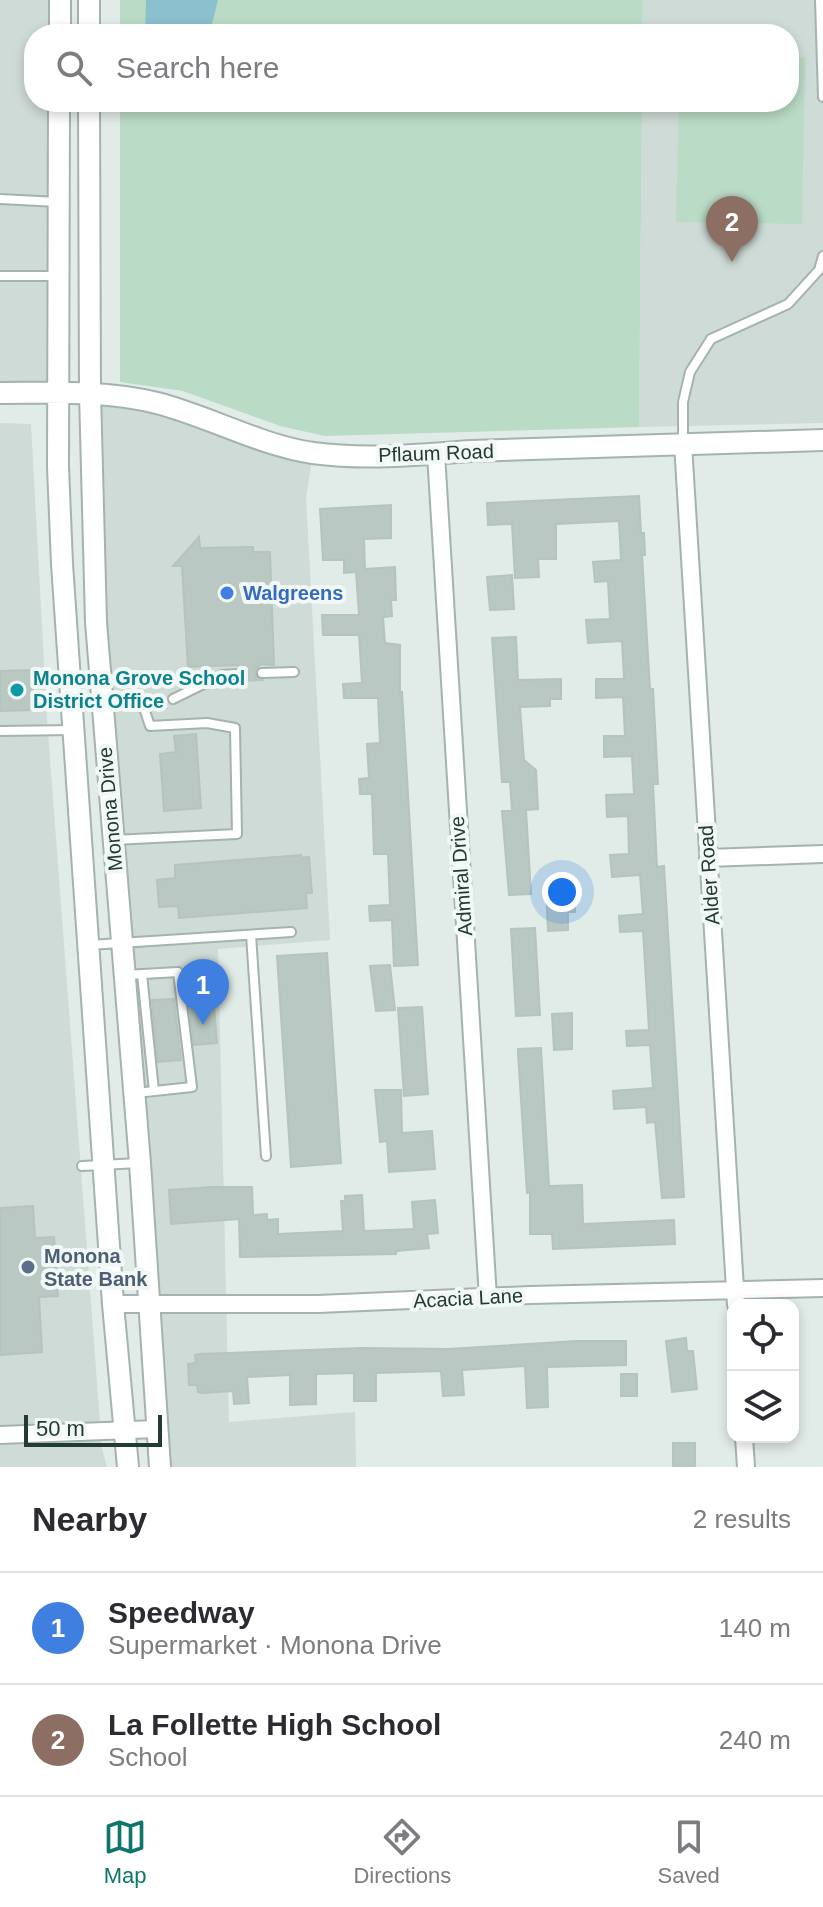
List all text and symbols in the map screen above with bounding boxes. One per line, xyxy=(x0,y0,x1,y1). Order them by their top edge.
search box xyxy=(24,24,799,112)
icon: search xyxy=(52,46,96,90)
text: Search here xyxy=(116,51,279,84)
pin: 2 xyxy=(706,196,758,262)
street label: Pflaum Road xyxy=(378,440,494,466)
place label: Walgreens xyxy=(243,582,343,604)
marker: Walgreens xyxy=(218,584,236,602)
place label: Monona Grove School District Office xyxy=(33,667,245,712)
marker: Monona Grove School District Office xyxy=(8,681,26,699)
street label: Monona Drive xyxy=(94,746,126,872)
street label: Admiral Drive xyxy=(446,815,476,937)
street label: Alder Road xyxy=(695,824,723,926)
your location xyxy=(542,872,582,912)
pin: 1 xyxy=(177,959,229,1025)
place label: Monona State Bank xyxy=(44,1245,148,1290)
marker: Monona State Bank xyxy=(19,1258,37,1276)
street label: Acacia Lane xyxy=(412,1284,524,1312)
map controls xyxy=(727,1299,799,1443)
button: locate xyxy=(727,1299,799,1371)
button: layers xyxy=(727,1371,799,1443)
scale bar xyxy=(24,1411,162,1447)
text: 50 m xyxy=(36,1416,85,1441)
text: Nearby xyxy=(32,1500,147,1538)
text: 2 results xyxy=(693,1504,791,1534)
text: Speedway xyxy=(108,1596,255,1629)
text: 1 xyxy=(51,1613,65,1643)
text: 140 m xyxy=(719,1613,791,1643)
text: Supermarket · Monona Drive xyxy=(108,1630,442,1660)
text: La Follette High School xyxy=(108,1708,441,1741)
text: 2 xyxy=(51,1725,65,1755)
text: 240 m xyxy=(719,1725,791,1755)
text: School xyxy=(108,1742,188,1772)
tab: Map xyxy=(103,1815,147,1889)
tab: Directions xyxy=(353,1815,451,1889)
tab: Saved xyxy=(657,1815,720,1889)

